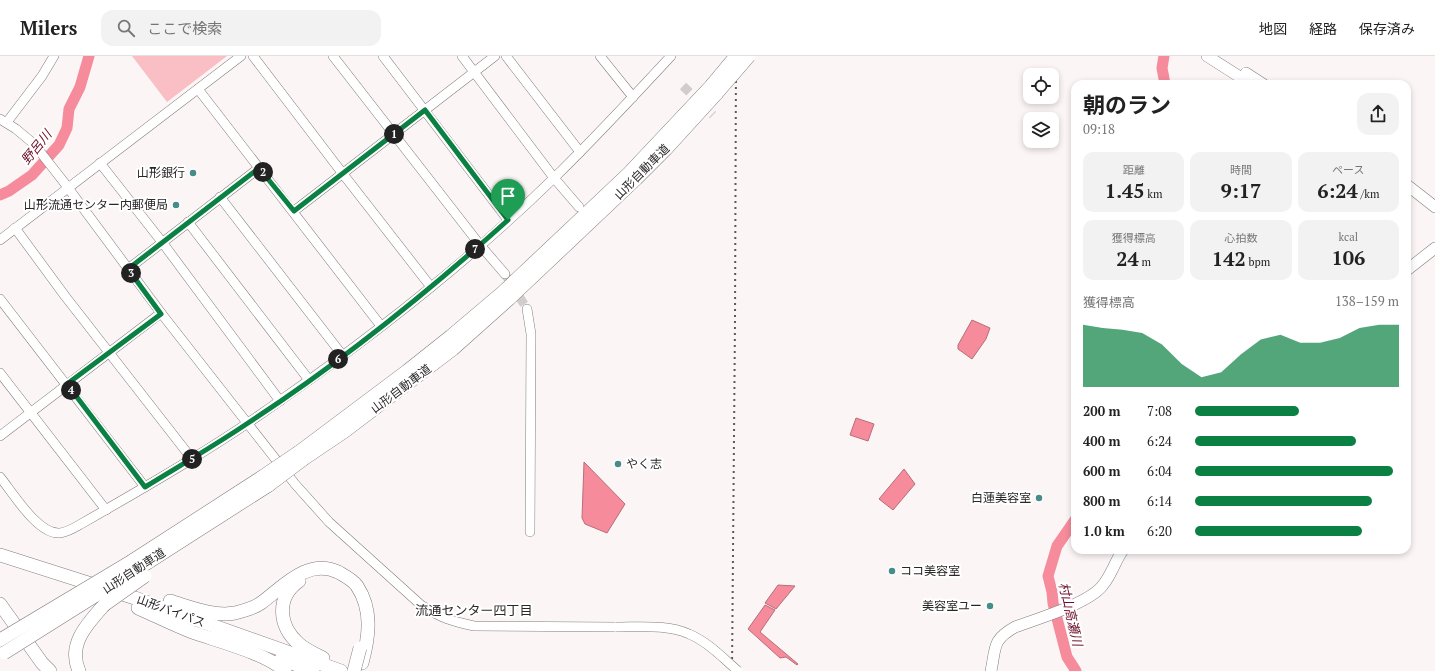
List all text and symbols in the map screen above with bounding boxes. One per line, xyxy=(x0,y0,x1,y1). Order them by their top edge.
search box xyxy=(101,10,381,46)
text: Milers xyxy=(20,15,77,40)
icon: search xyxy=(115,17,137,39)
text: ここで検索 xyxy=(147,18,222,38)
text: 地図 xyxy=(1259,19,1287,38)
text: 経路 xyxy=(1309,19,1337,38)
text: 保存済み xyxy=(1359,19,1415,38)
map controls xyxy=(1023,68,1059,148)
button: locate xyxy=(1023,68,1059,104)
text: 朝のラン xyxy=(1083,90,1171,119)
button: share xyxy=(1357,93,1399,135)
button: layers xyxy=(1023,112,1059,148)
text: 09:18 xyxy=(1083,120,1115,138)
pin: 1 xyxy=(384,124,404,144)
water label: 野呂川 xyxy=(17,125,57,168)
text: 1 xyxy=(391,127,397,141)
street label: 山形自動車道 xyxy=(611,141,672,202)
pin: 2 xyxy=(253,162,273,182)
text: 距離 xyxy=(1123,163,1145,177)
text: 時間 xyxy=(1230,163,1252,177)
text: ペース xyxy=(1332,163,1365,177)
place label: 山形銀行 xyxy=(137,165,185,180)
text: 2 xyxy=(260,165,266,179)
marker: 山形銀行 xyxy=(188,168,198,178)
text: 1.45 xyxy=(1105,177,1145,204)
text: 9:17 xyxy=(1221,177,1261,204)
text: 6:24 xyxy=(1317,177,1358,204)
pin xyxy=(491,179,525,220)
icon: arrive xyxy=(497,185,519,207)
text: km xyxy=(1145,187,1163,201)
text: /km xyxy=(1358,187,1380,201)
place label: 山形流通センター内郵便局 xyxy=(24,197,168,212)
marker: 山形流通センター内郵便局 xyxy=(171,200,181,210)
text: kcal xyxy=(1339,230,1358,244)
text: 獲得標高 xyxy=(1112,231,1156,245)
text: 心拍数 xyxy=(1224,231,1257,245)
pin: 7 xyxy=(465,239,485,259)
text: 7 xyxy=(472,242,478,256)
text: 106 xyxy=(1331,244,1365,271)
text: 24 xyxy=(1116,245,1139,272)
text: 142 xyxy=(1212,245,1246,272)
text: m xyxy=(1139,255,1151,269)
text: bpm xyxy=(1246,255,1270,269)
pin: 3 xyxy=(121,263,141,283)
text: 3 xyxy=(128,266,134,280)
text: 138–159 m xyxy=(1335,292,1399,310)
text: 獲得標高 xyxy=(1083,293,1135,311)
pin: 6 xyxy=(328,349,348,369)
text: 6 xyxy=(335,352,341,366)
street label: 山形自動車道 xyxy=(367,361,434,416)
pin: 4 xyxy=(61,380,81,400)
text: 4 xyxy=(68,383,74,397)
text: 200 m xyxy=(1083,402,1121,420)
text: 7:08 xyxy=(1147,402,1172,420)
text: 400 m xyxy=(1083,432,1121,450)
text: 6:24 xyxy=(1147,432,1172,450)
pin: 5 xyxy=(182,449,202,469)
text: 5 xyxy=(189,452,195,466)
place label: やく志 xyxy=(626,456,662,471)
marker: やく志 xyxy=(613,459,623,469)
text: 600 m xyxy=(1083,462,1121,480)
text: 6:04 xyxy=(1147,462,1172,480)
place label: 白蓮美容室 xyxy=(971,490,1031,505)
text: 800 m xyxy=(1083,492,1121,510)
text: 6:14 xyxy=(1147,492,1172,510)
marker: 白蓮美容室 xyxy=(1034,493,1044,503)
text: 1.0 km xyxy=(1083,522,1125,540)
text: 6:20 xyxy=(1147,522,1172,540)
street label: 山形自動車道 xyxy=(99,545,168,596)
place label: ココ美容室 xyxy=(900,563,960,578)
marker: ココ美容室 xyxy=(887,566,897,576)
water label: 村山高瀬川 xyxy=(1055,580,1088,650)
street label: 山形バイパス xyxy=(135,591,207,630)
place label: 美容室ユー xyxy=(922,598,982,613)
district label: 流通センター四丁目 xyxy=(415,601,533,619)
marker: 美容室ユー xyxy=(985,601,995,611)

